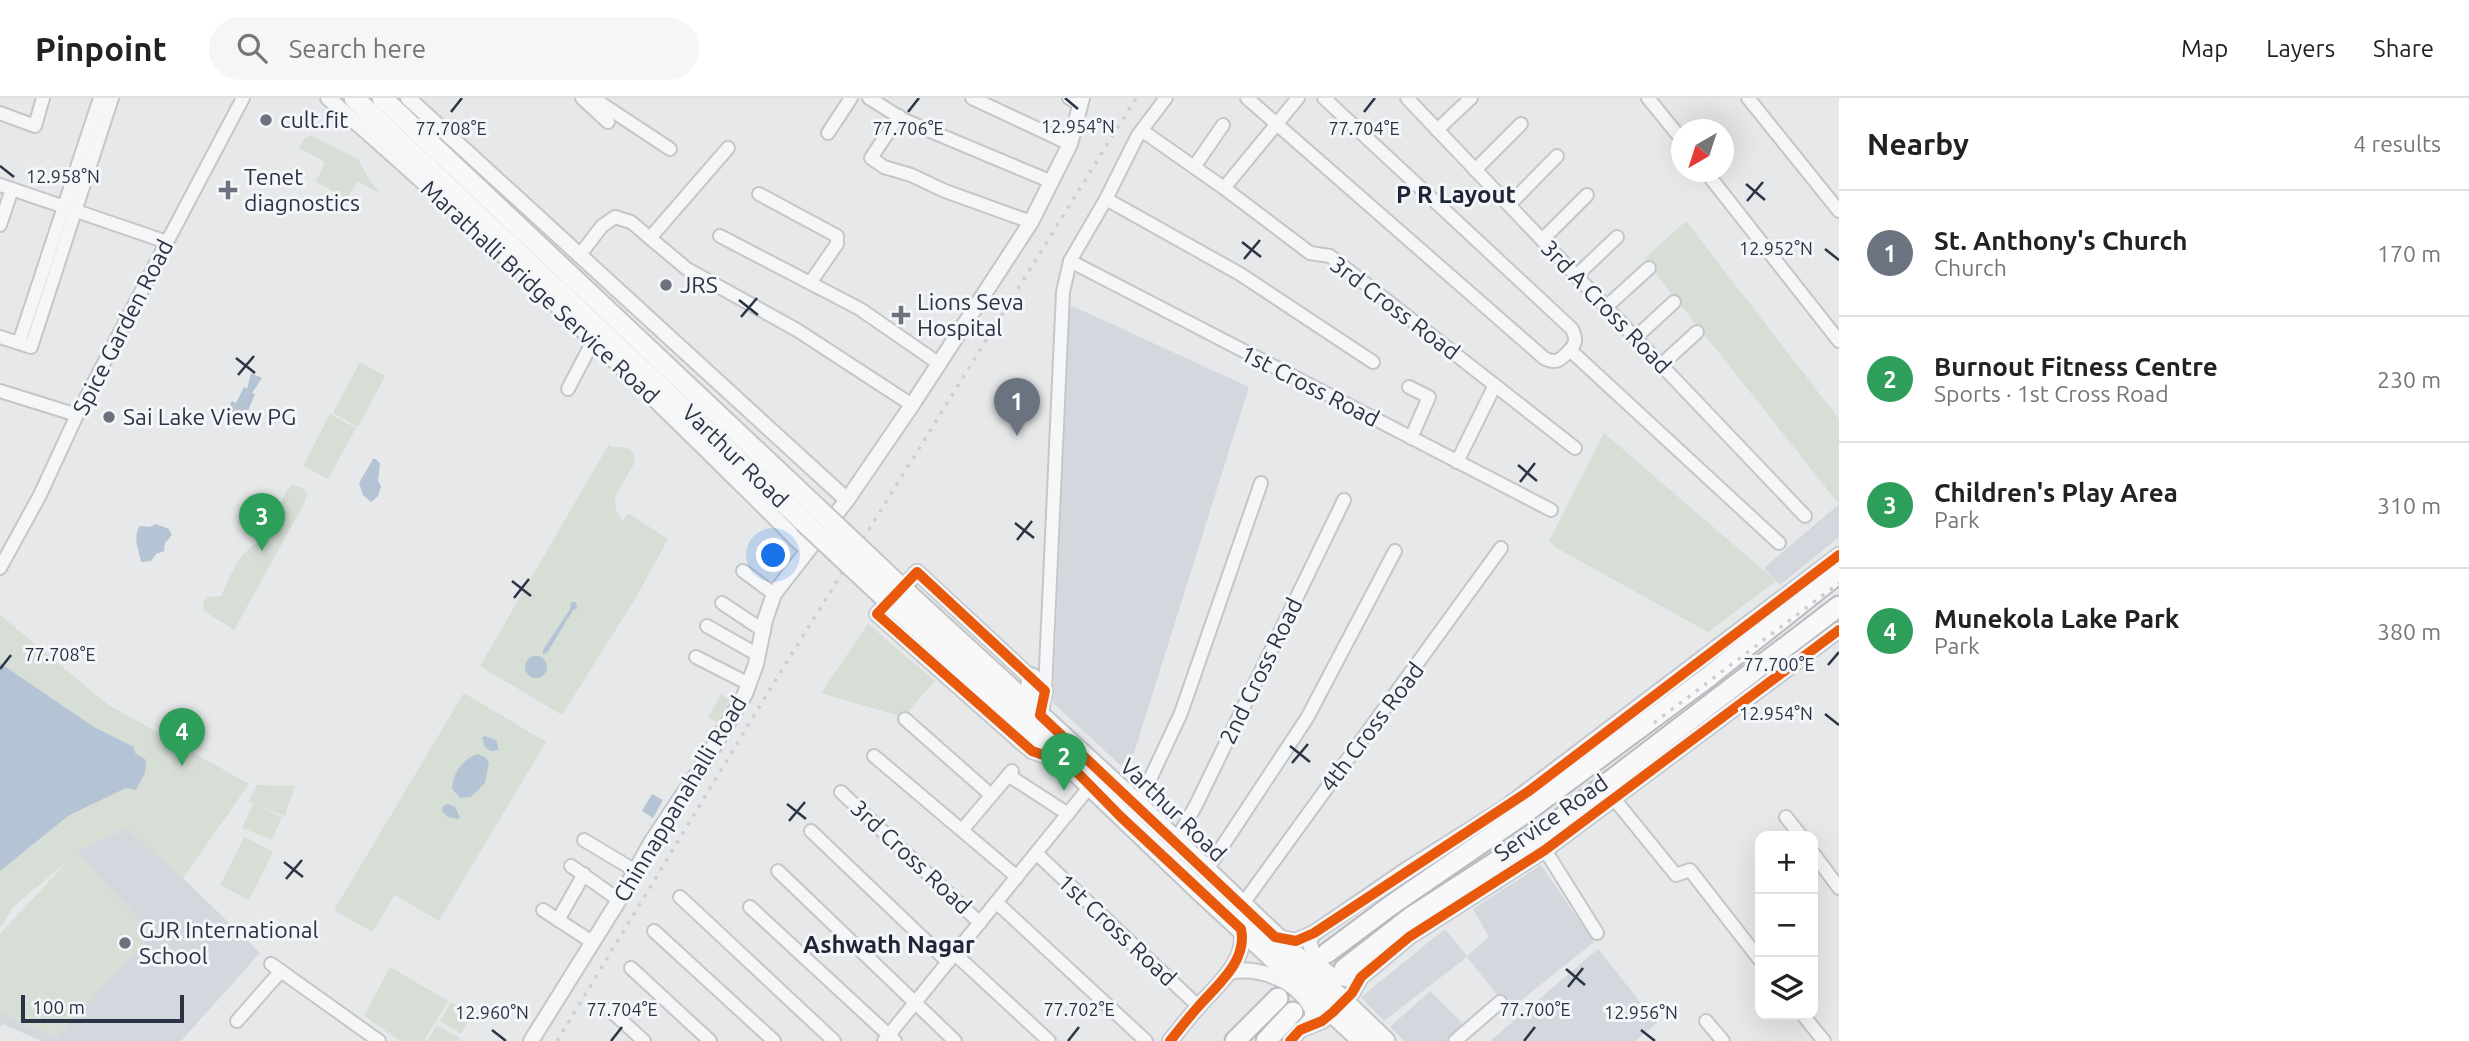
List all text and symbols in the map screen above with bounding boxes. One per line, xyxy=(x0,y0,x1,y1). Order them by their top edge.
search box xyxy=(209,17,699,80)
icon: search xyxy=(233,29,271,67)
text: Pinpoint xyxy=(35,30,167,67)
text: Search here xyxy=(289,34,426,63)
text: Map xyxy=(2181,35,2228,62)
text: Layers xyxy=(2266,35,2335,62)
text: Share xyxy=(2373,35,2434,62)
place label: cult.fit xyxy=(280,107,348,132)
marker: cult.fit xyxy=(258,112,274,128)
text: 12.954°N xyxy=(1041,116,1115,136)
text: 77.708°E xyxy=(415,118,487,138)
text: 77.706°E xyxy=(872,118,944,138)
text: 77.704°E xyxy=(1328,118,1400,138)
north arrow xyxy=(1671,119,1734,182)
text: Nearby xyxy=(1867,127,1969,161)
text: 4 results xyxy=(2353,131,2441,156)
place label: Tenet diagnostics xyxy=(244,164,360,215)
text: 12.958°N xyxy=(26,166,100,186)
street label: Marathalli Bridge Service Road xyxy=(417,175,664,408)
marker: Tenet diagnostics xyxy=(218,180,238,200)
district label: P R Layout xyxy=(1396,181,1516,208)
text: St. Anthony's Church xyxy=(1934,226,2187,255)
street label: Spice Garden Road xyxy=(68,235,178,418)
street label: 3rd A Cross Road xyxy=(1537,235,1676,378)
text: 12.952°N xyxy=(1739,238,1813,258)
text: 1 xyxy=(1884,241,1896,266)
text: 170 m xyxy=(2377,241,2441,266)
street label: 3rd Cross Road xyxy=(1326,251,1465,364)
text: Church xyxy=(1934,255,2007,280)
place label: JRS xyxy=(680,272,718,297)
marker: JRS xyxy=(658,277,674,293)
place label: Lions Seva Hospital xyxy=(917,289,1024,340)
marker: Lions Seva Hospital xyxy=(891,305,911,325)
street label: 1st Cross Road xyxy=(1237,340,1384,431)
text: Burnout Fitness Centre xyxy=(1934,352,2218,381)
text: 2 xyxy=(1884,367,1896,392)
text: 230 m xyxy=(2377,367,2441,392)
pin: 1 xyxy=(994,378,1040,436)
text: Sports · 1st Cross Road xyxy=(1934,381,2169,406)
street label: Varthur Road xyxy=(677,399,793,512)
place label: Sai Lake View PG xyxy=(123,404,296,429)
marker: Sai Lake View PG xyxy=(101,409,117,425)
text: Children's Play Area xyxy=(1934,478,2178,507)
pin: 3 xyxy=(239,493,285,551)
text: 3 xyxy=(1884,493,1896,518)
text: 310 m xyxy=(2377,493,2441,518)
text: Park xyxy=(1934,507,1980,532)
your location xyxy=(756,538,790,572)
street label: 2nd Cross Road xyxy=(1214,594,1307,748)
text: Munekola Lake Park xyxy=(1934,604,2179,633)
text: 4 xyxy=(1884,619,1896,644)
text: 380 m xyxy=(2377,619,2441,644)
text: Park xyxy=(1934,633,1980,658)
text: 77.708°E xyxy=(24,644,96,664)
text: 77.700°E xyxy=(1743,654,1815,674)
street label: 4th Cross Road xyxy=(1315,657,1428,796)
street label: Chinnappanahalli Road xyxy=(608,691,751,906)
text: 12.954°N xyxy=(1739,703,1813,723)
pin: 4 xyxy=(159,708,205,766)
pin: 2 xyxy=(1041,733,1087,791)
street label: Varthur Road xyxy=(1115,753,1231,866)
street label: Service Road xyxy=(1489,769,1612,866)
street label: 3rd Cross Road xyxy=(846,795,977,919)
map controls xyxy=(1755,831,1818,1020)
button: + xyxy=(1755,831,1818,894)
street label: 1st Cross Road xyxy=(1053,869,1181,991)
button: − xyxy=(1755,894,1818,957)
place label: GJR International School xyxy=(139,917,319,968)
district label: Ashwath Nagar xyxy=(803,931,975,958)
marker: GJR International School xyxy=(117,935,133,951)
button: layers xyxy=(1755,957,1818,1020)
scale bar xyxy=(21,992,184,1024)
text: 100 m xyxy=(32,996,85,1018)
text: 77.704°E xyxy=(586,999,658,1019)
text: 77.702°E xyxy=(1043,999,1115,1019)
text: 77.700°E xyxy=(1499,999,1571,1019)
text: 12.960°N xyxy=(455,1002,529,1022)
text: 12.956°N xyxy=(1604,1002,1678,1022)

